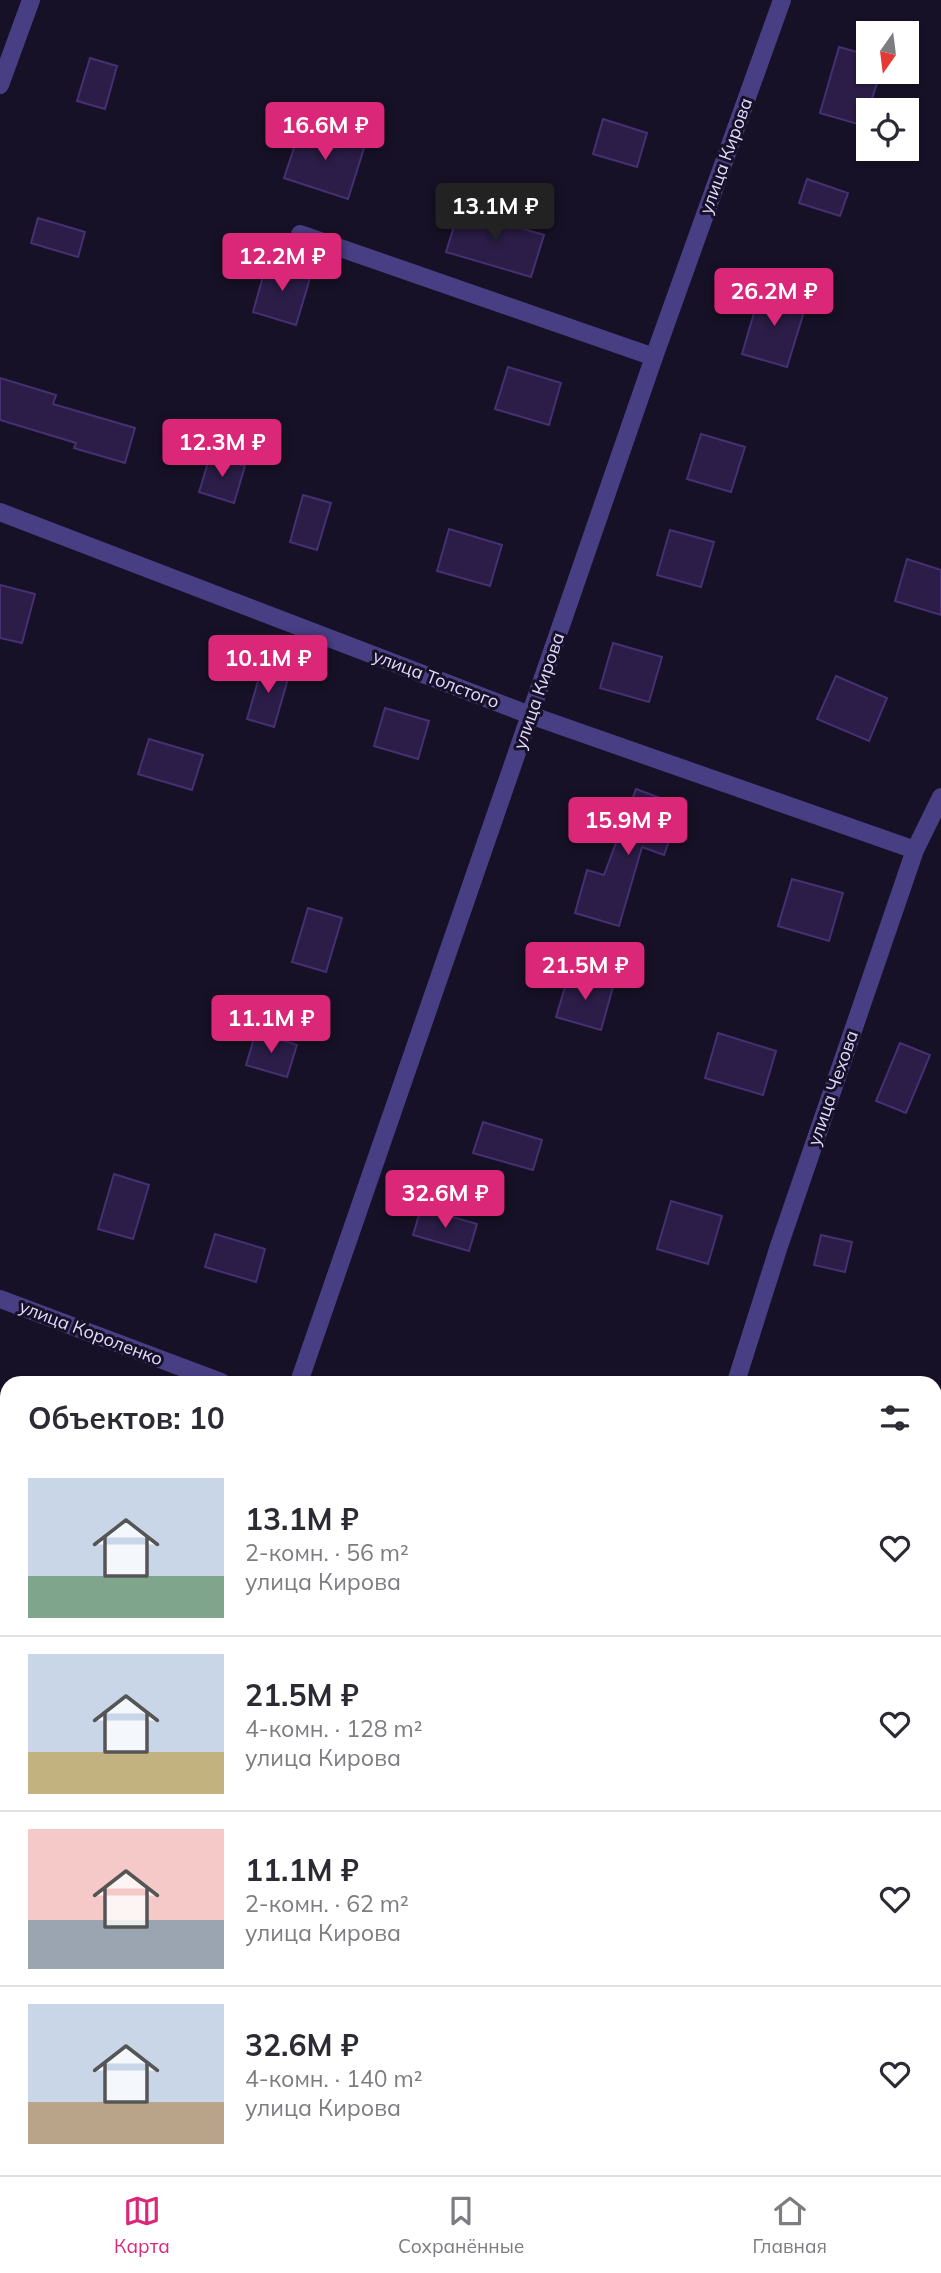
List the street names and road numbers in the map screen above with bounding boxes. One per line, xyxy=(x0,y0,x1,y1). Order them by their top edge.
street label: улица Кирова xyxy=(694,95,757,217)
street label: улица Кирова xyxy=(508,629,569,752)
street label: улица Толстого xyxy=(370,644,503,713)
street label: улица Чехова xyxy=(802,1027,863,1149)
street label: улица Короленко xyxy=(16,1295,166,1371)

